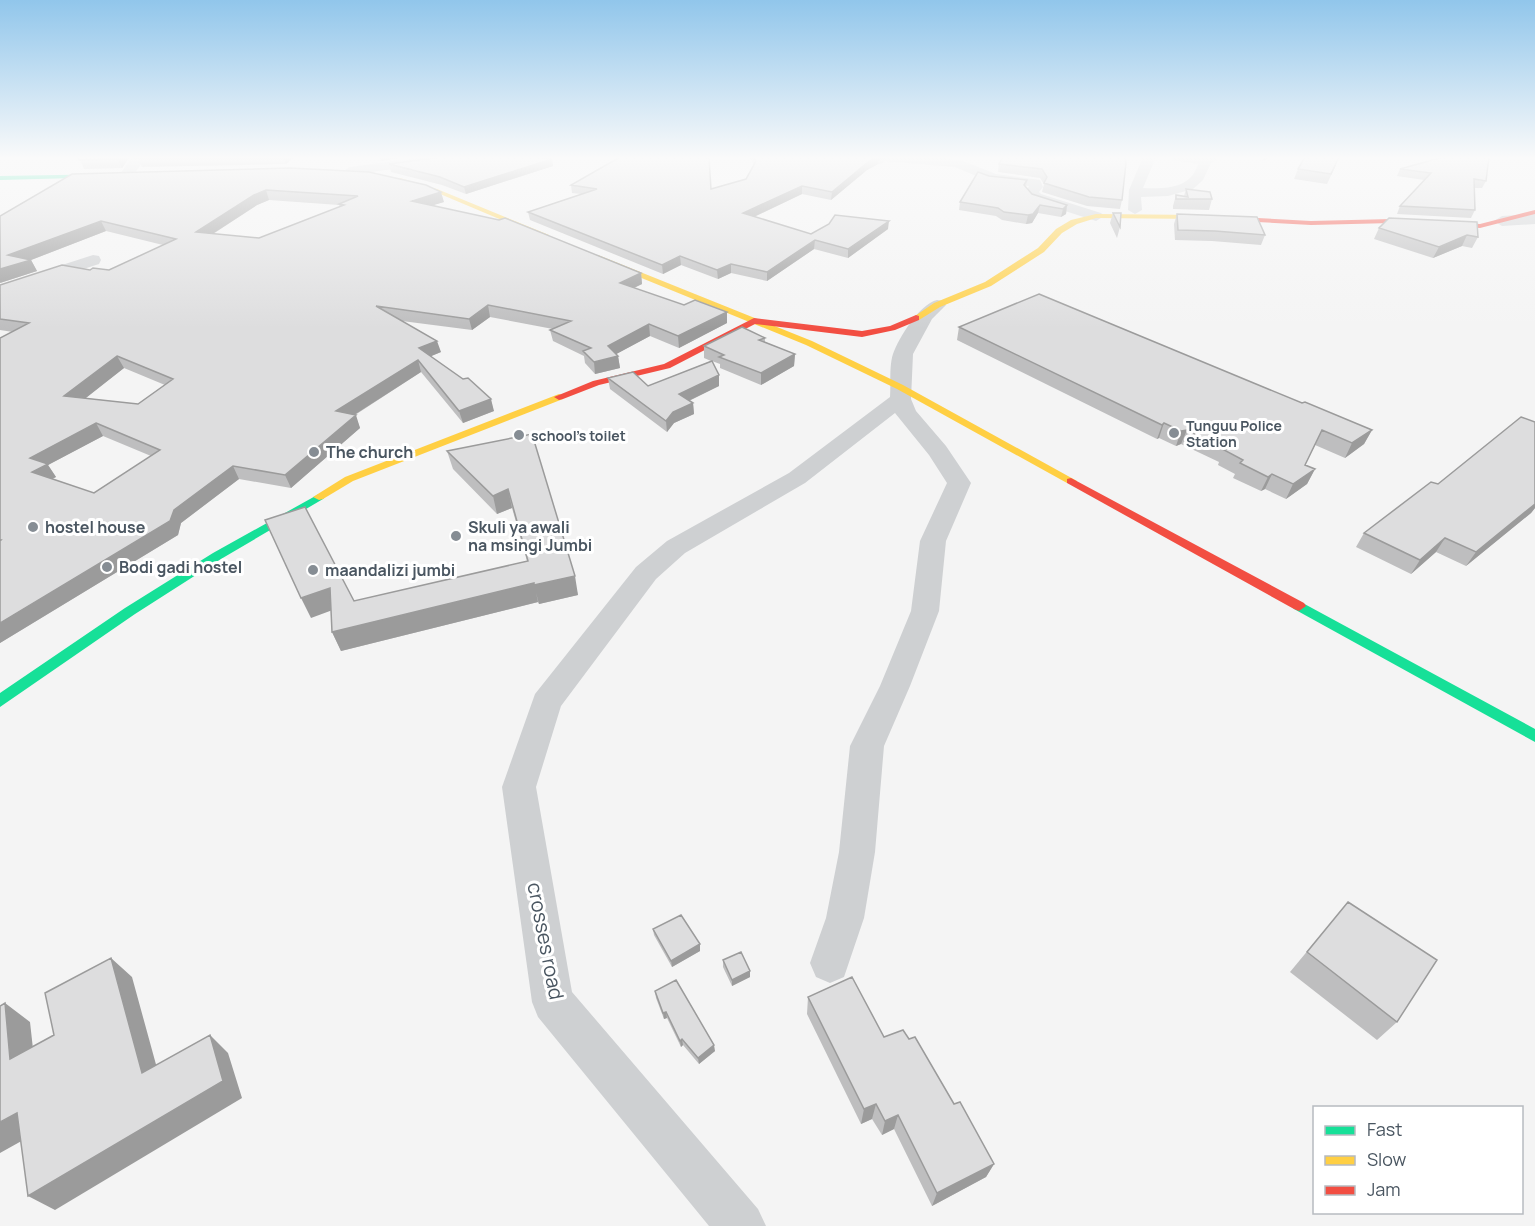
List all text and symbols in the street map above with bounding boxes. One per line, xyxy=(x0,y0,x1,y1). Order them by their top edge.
place label: Tunguu Police Station xyxy=(1186,416,1282,451)
place label: school's toilet xyxy=(531,426,626,445)
marker: Tunguu Police Station xyxy=(1167,426,1181,440)
marker: school's toilet xyxy=(512,428,526,442)
place label: The church xyxy=(326,441,413,463)
marker: The church xyxy=(307,445,321,459)
place label: hostel house xyxy=(45,516,146,538)
place label: Skuli ya awali na msingi Jumbi xyxy=(468,516,592,556)
marker: hostel house xyxy=(26,520,40,534)
marker: Skuli ya awali na msingi Jumbi xyxy=(449,529,463,543)
place label: Bodi gadi hostel xyxy=(119,556,242,578)
place label: maandalizi jumbi xyxy=(325,559,455,581)
marker: Bodi gadi hostel xyxy=(100,560,114,574)
marker: maandalizi jumbi xyxy=(306,563,320,577)
street label: crosses road xyxy=(521,880,571,1002)
legend xyxy=(1313,1106,1523,1214)
text: Fast xyxy=(1367,1117,1402,1141)
text: Slow xyxy=(1367,1147,1407,1171)
text: Jam xyxy=(1367,1177,1401,1201)

